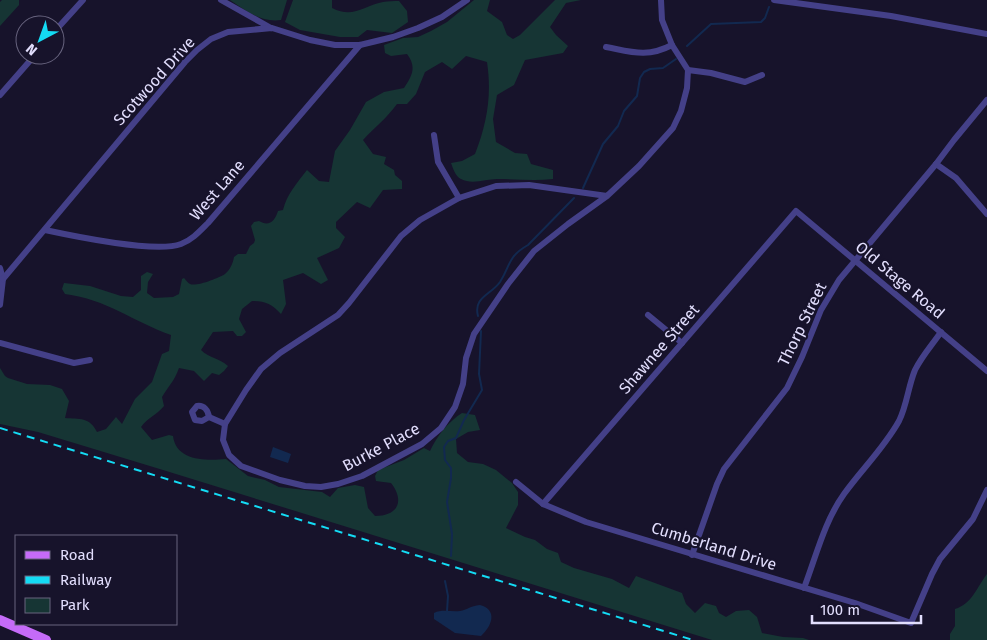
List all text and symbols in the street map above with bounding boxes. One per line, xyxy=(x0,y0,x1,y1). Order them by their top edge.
north arrow xyxy=(15,15,65,65)
street label: Scotwood Drive xyxy=(109,33,199,129)
text: N xyxy=(23,40,41,59)
street label: West Lane xyxy=(186,156,248,224)
street label: Old Stage Road xyxy=(852,237,948,323)
street label: Thorp Street xyxy=(774,279,830,369)
street label: Shawnee Street xyxy=(615,300,703,398)
street label: Burke Place xyxy=(339,419,423,475)
street label: Cumberland Drive xyxy=(649,518,779,574)
legend xyxy=(15,535,178,625)
text: Road xyxy=(60,546,95,564)
text: Railway xyxy=(60,571,112,589)
scale bar xyxy=(812,592,921,624)
text: Park xyxy=(60,596,90,614)
text: 100 m xyxy=(820,601,860,619)

